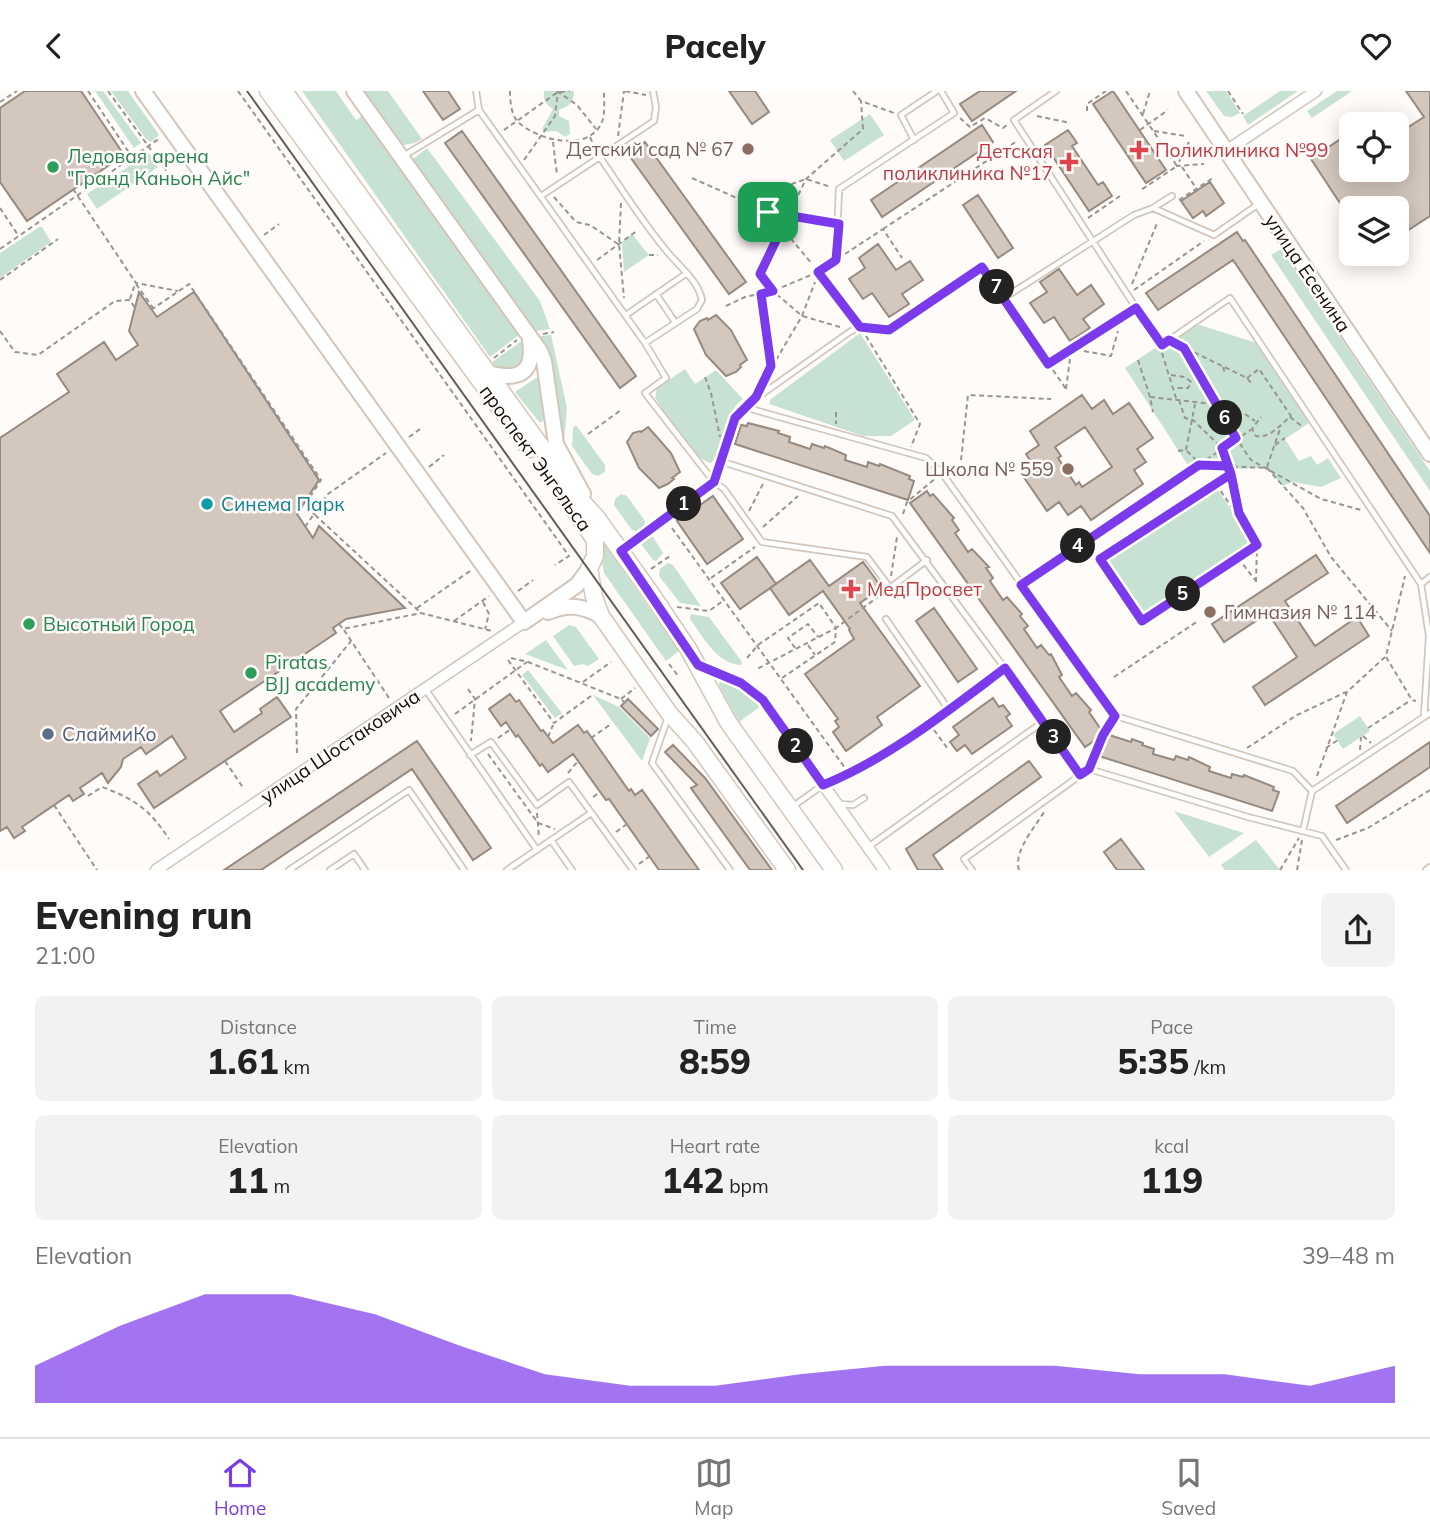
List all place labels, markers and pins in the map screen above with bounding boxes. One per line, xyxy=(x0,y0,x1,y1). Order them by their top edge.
place label: Детский сад № 67 xyxy=(566,137,734,161)
place label: Поликлиника №99 xyxy=(1155,138,1328,162)
place label: Детская поликлиника №17 xyxy=(883,139,1053,185)
marker: Поликлиника №99 xyxy=(1129,140,1149,160)
marker: Детский сад № 67 xyxy=(740,141,756,157)
place label: Ледовая арена "Гранд Каньон Айс" xyxy=(67,144,250,190)
marker: Детская поликлиника №17 xyxy=(1059,152,1079,172)
marker: Ледовая арена "Гранд Каньон Айс" xyxy=(45,159,61,175)
pin xyxy=(738,182,798,242)
pin: 7 xyxy=(979,269,1014,305)
pin: 6 xyxy=(1208,401,1242,435)
place label: Школа № 559 xyxy=(925,457,1054,481)
marker: Школа № 559 xyxy=(1060,461,1076,477)
pin: 1 xyxy=(666,487,702,521)
place label: Синема Парк xyxy=(221,492,345,516)
marker: Синема Парк xyxy=(199,496,215,512)
pin: 4 xyxy=(1060,529,1096,563)
place label: МедПросвет xyxy=(867,577,982,601)
pin: 5 xyxy=(1166,577,1200,611)
marker: МедПросвет xyxy=(841,579,861,599)
place label: Гимназия № 114 xyxy=(1224,600,1376,624)
marker: Гимназия № 114 xyxy=(1202,604,1218,620)
place label: Высотный Город xyxy=(43,612,195,636)
marker: Высотный Город xyxy=(21,616,37,632)
place label: Piratas BJJ academy xyxy=(265,650,375,696)
marker: Piratas BJJ academy xyxy=(243,665,259,681)
pin: 3 xyxy=(1036,719,1072,755)
place label: СлаймиКо xyxy=(62,722,157,746)
marker: СлаймиКо xyxy=(40,726,56,742)
pin: 2 xyxy=(778,729,814,763)

